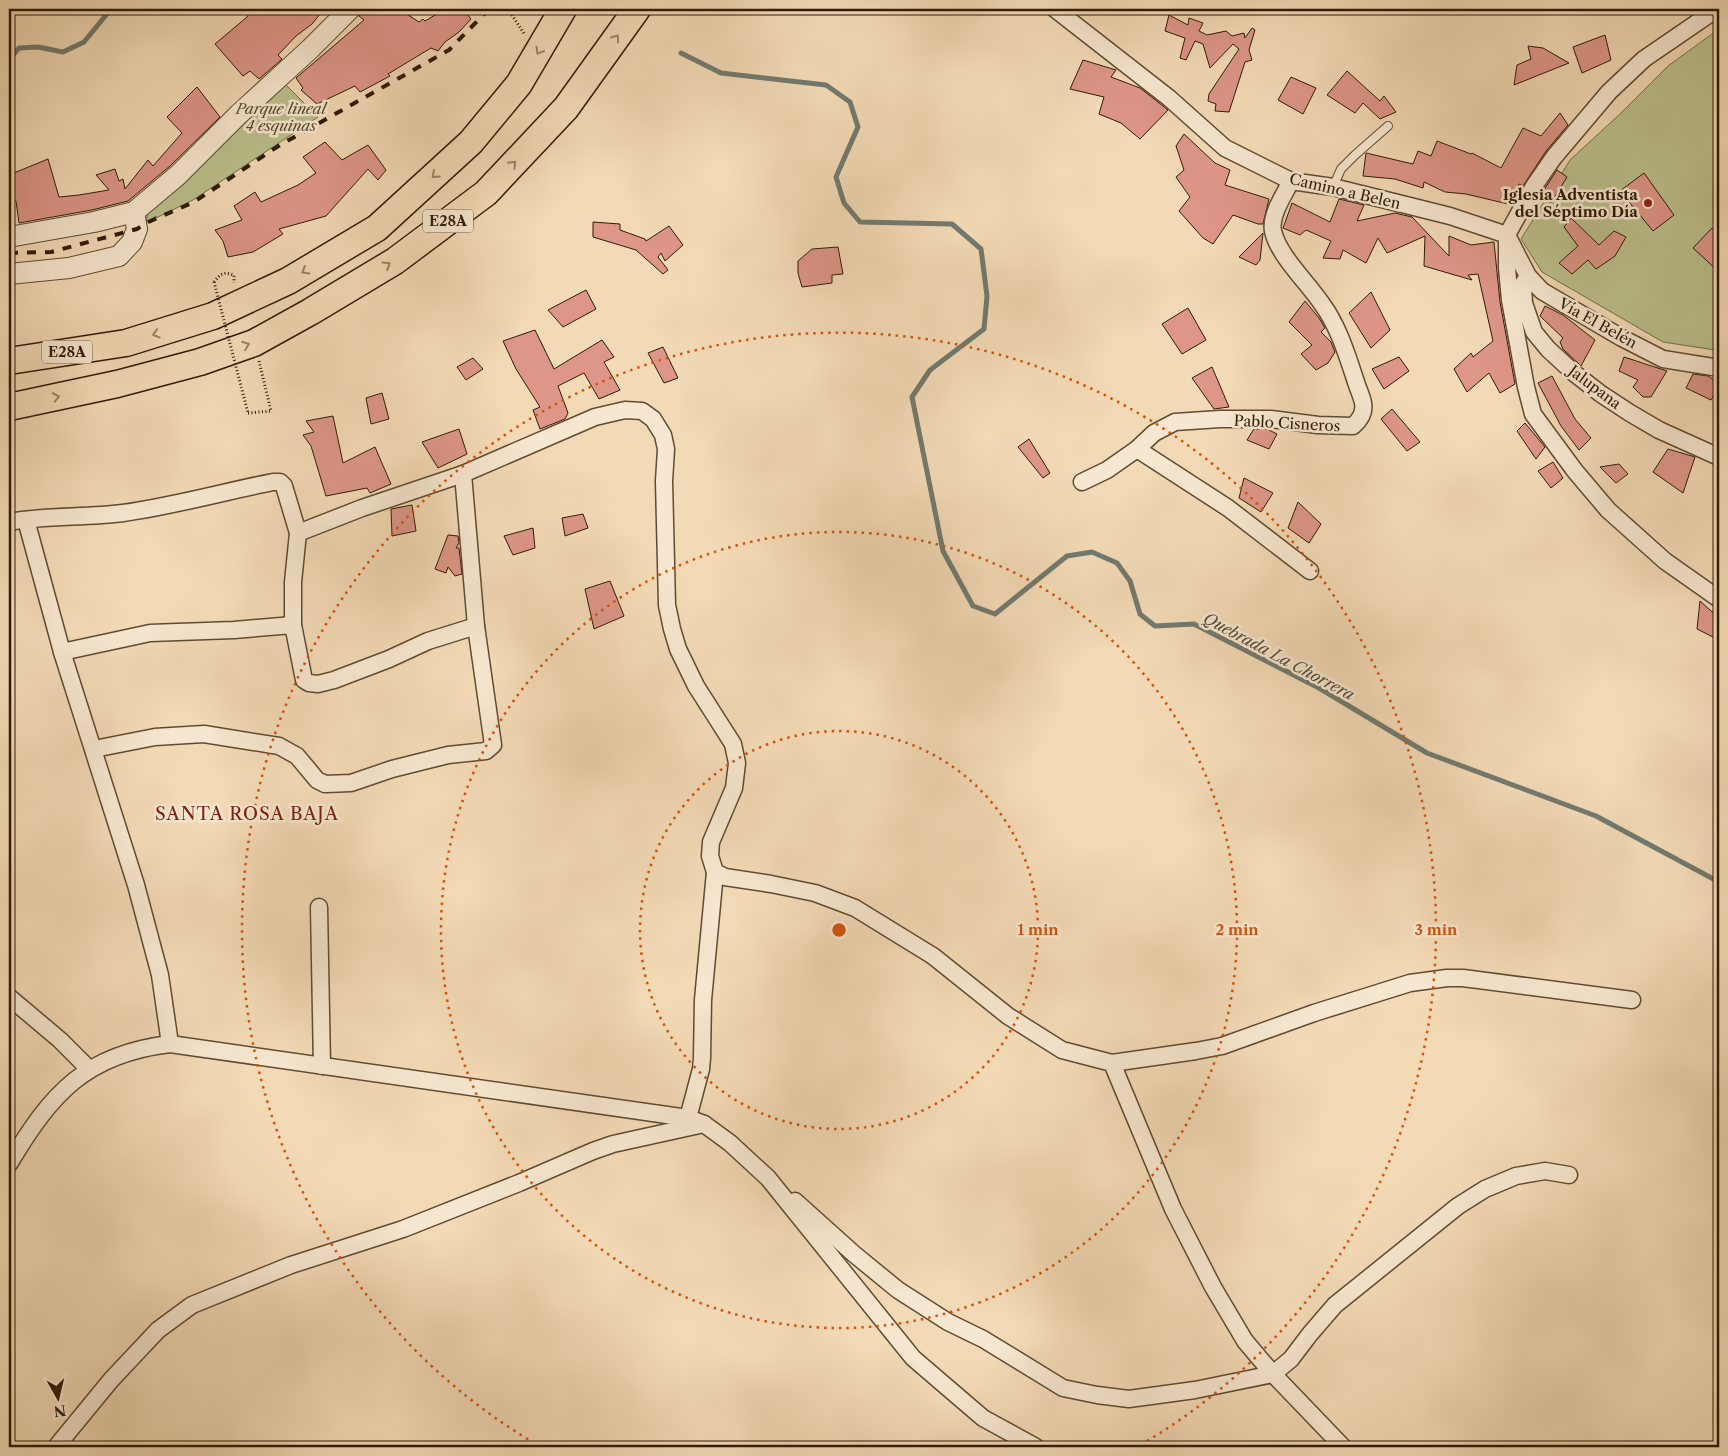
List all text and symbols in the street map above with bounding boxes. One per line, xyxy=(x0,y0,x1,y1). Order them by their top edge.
one-way arrow xyxy=(610,34,619,44)
one-way arrow xyxy=(535,45,545,54)
park label: Parque lineal 4 esquinas xyxy=(235,99,328,135)
one-way arrow xyxy=(507,160,516,169)
one-way arrow xyxy=(432,169,441,178)
street label: Camino a Belen xyxy=(1288,169,1403,213)
place label: Iglesia Adventista del Séptimo Día xyxy=(1503,185,1638,221)
marker: Iglesia Adventista del Séptimo Día xyxy=(1642,197,1654,209)
road number: E28A xyxy=(423,210,473,232)
one-way arrow xyxy=(382,262,391,272)
one-way arrow xyxy=(301,264,310,274)
street label: Vía El Belén xyxy=(1555,293,1641,353)
one-way arrow xyxy=(152,328,160,338)
road number: E28A xyxy=(42,341,92,364)
one-way arrow xyxy=(241,341,250,351)
street label: Jalupana xyxy=(1563,360,1625,413)
one-way arrow xyxy=(52,392,61,402)
street label: Pablo Cisneros xyxy=(1233,411,1341,435)
water label: Quebrada La Chorrera xyxy=(1200,608,1358,704)
district label: SANTA ROSA BAJA xyxy=(155,803,339,825)
text: 1 min xyxy=(1017,920,1059,939)
text: 2 min xyxy=(1215,920,1259,939)
text: 3 min xyxy=(1415,920,1458,939)
centre of rings xyxy=(830,921,848,939)
north arrow xyxy=(32,1374,82,1424)
text: N xyxy=(53,1401,67,1421)

